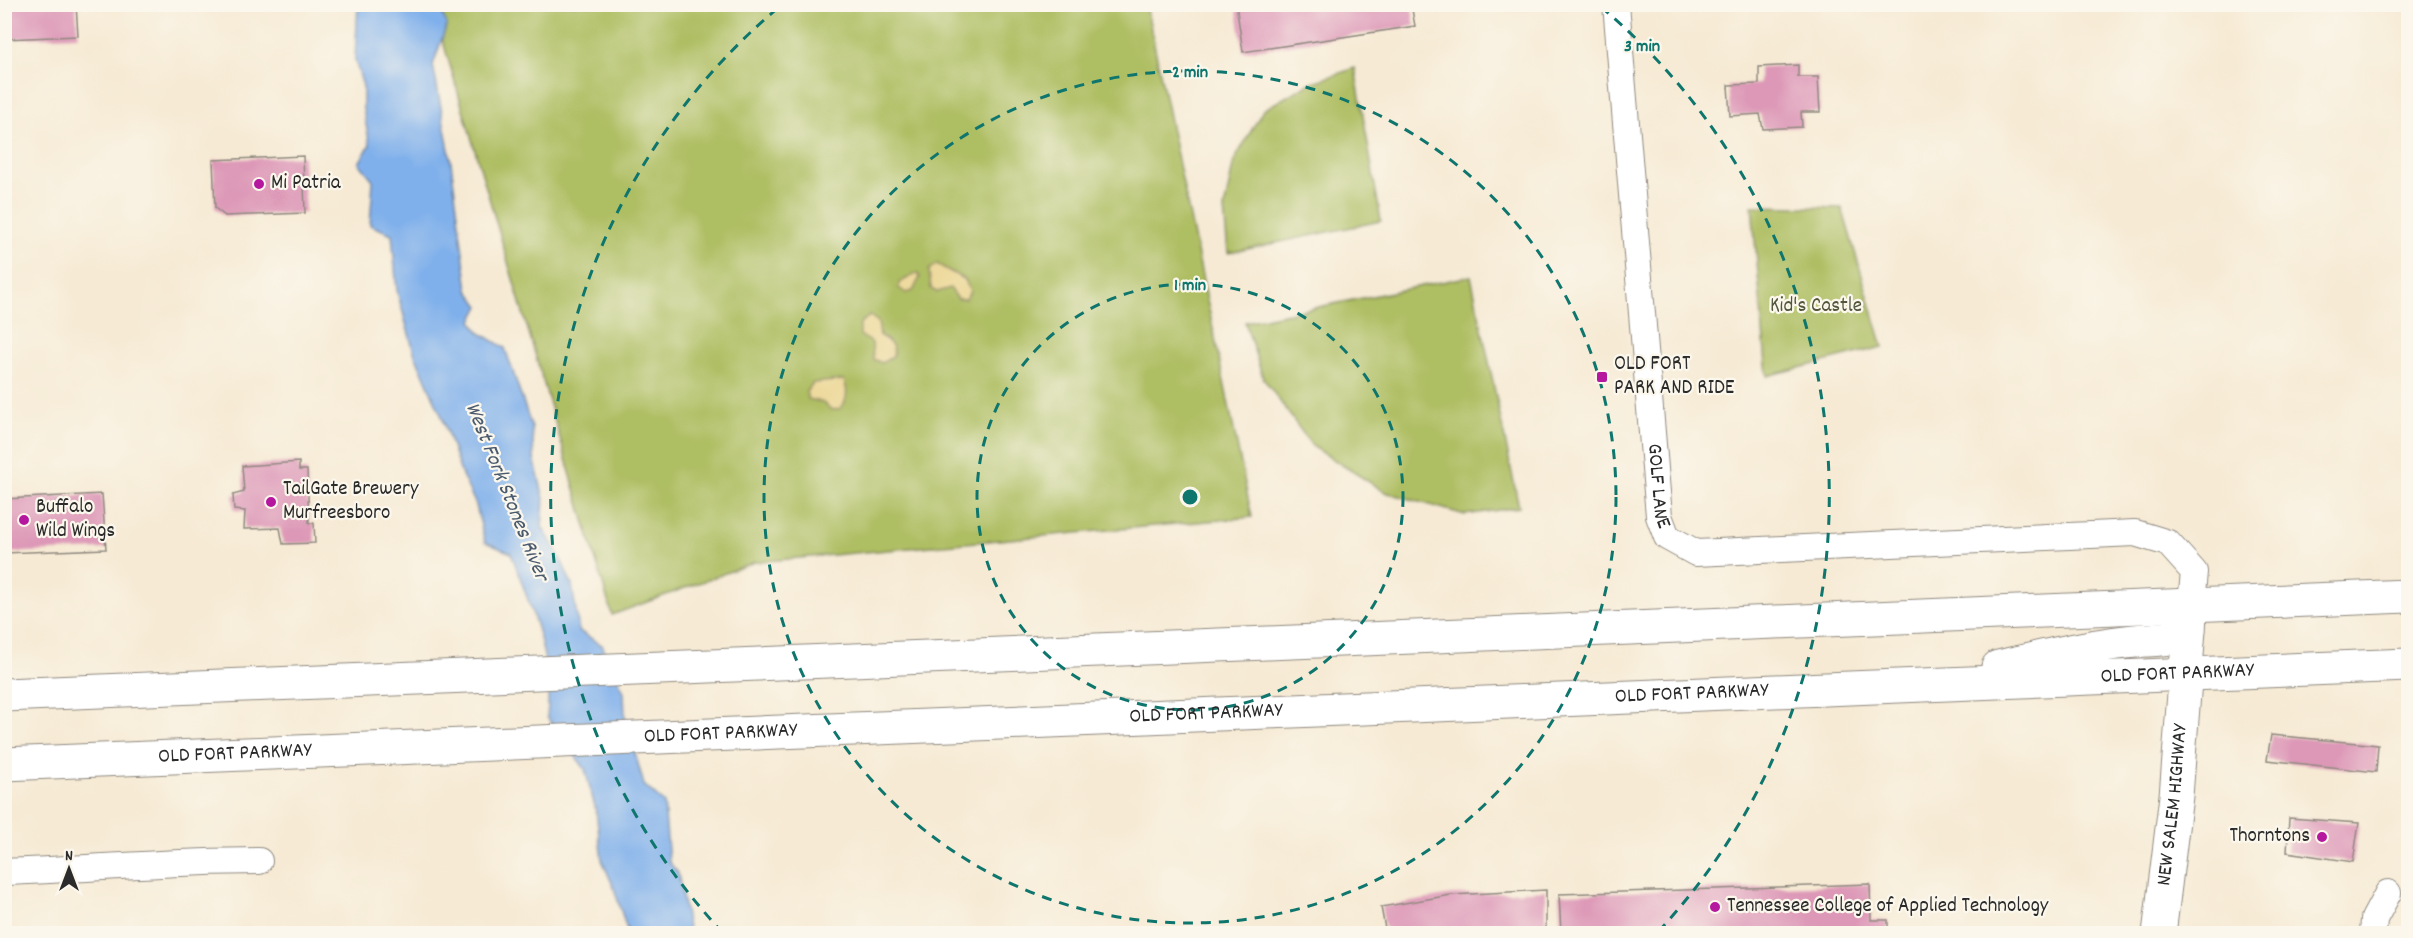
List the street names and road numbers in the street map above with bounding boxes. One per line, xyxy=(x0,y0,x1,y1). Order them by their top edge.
street label: GOLF LANE xyxy=(1638,442,1678,534)
street label: OLD FORT PARKWAY xyxy=(2100,656,2256,693)
street label: OLD FORT PARKWAY xyxy=(1614,676,1770,713)
street label: OLD FORT PARKWAY xyxy=(1129,696,1285,733)
street label: OLD FORT PARKWAY xyxy=(643,716,799,753)
street label: NEW SALEM HIGHWAY xyxy=(2150,721,2197,888)
street label: OLD FORT PARKWAY xyxy=(158,736,313,773)

